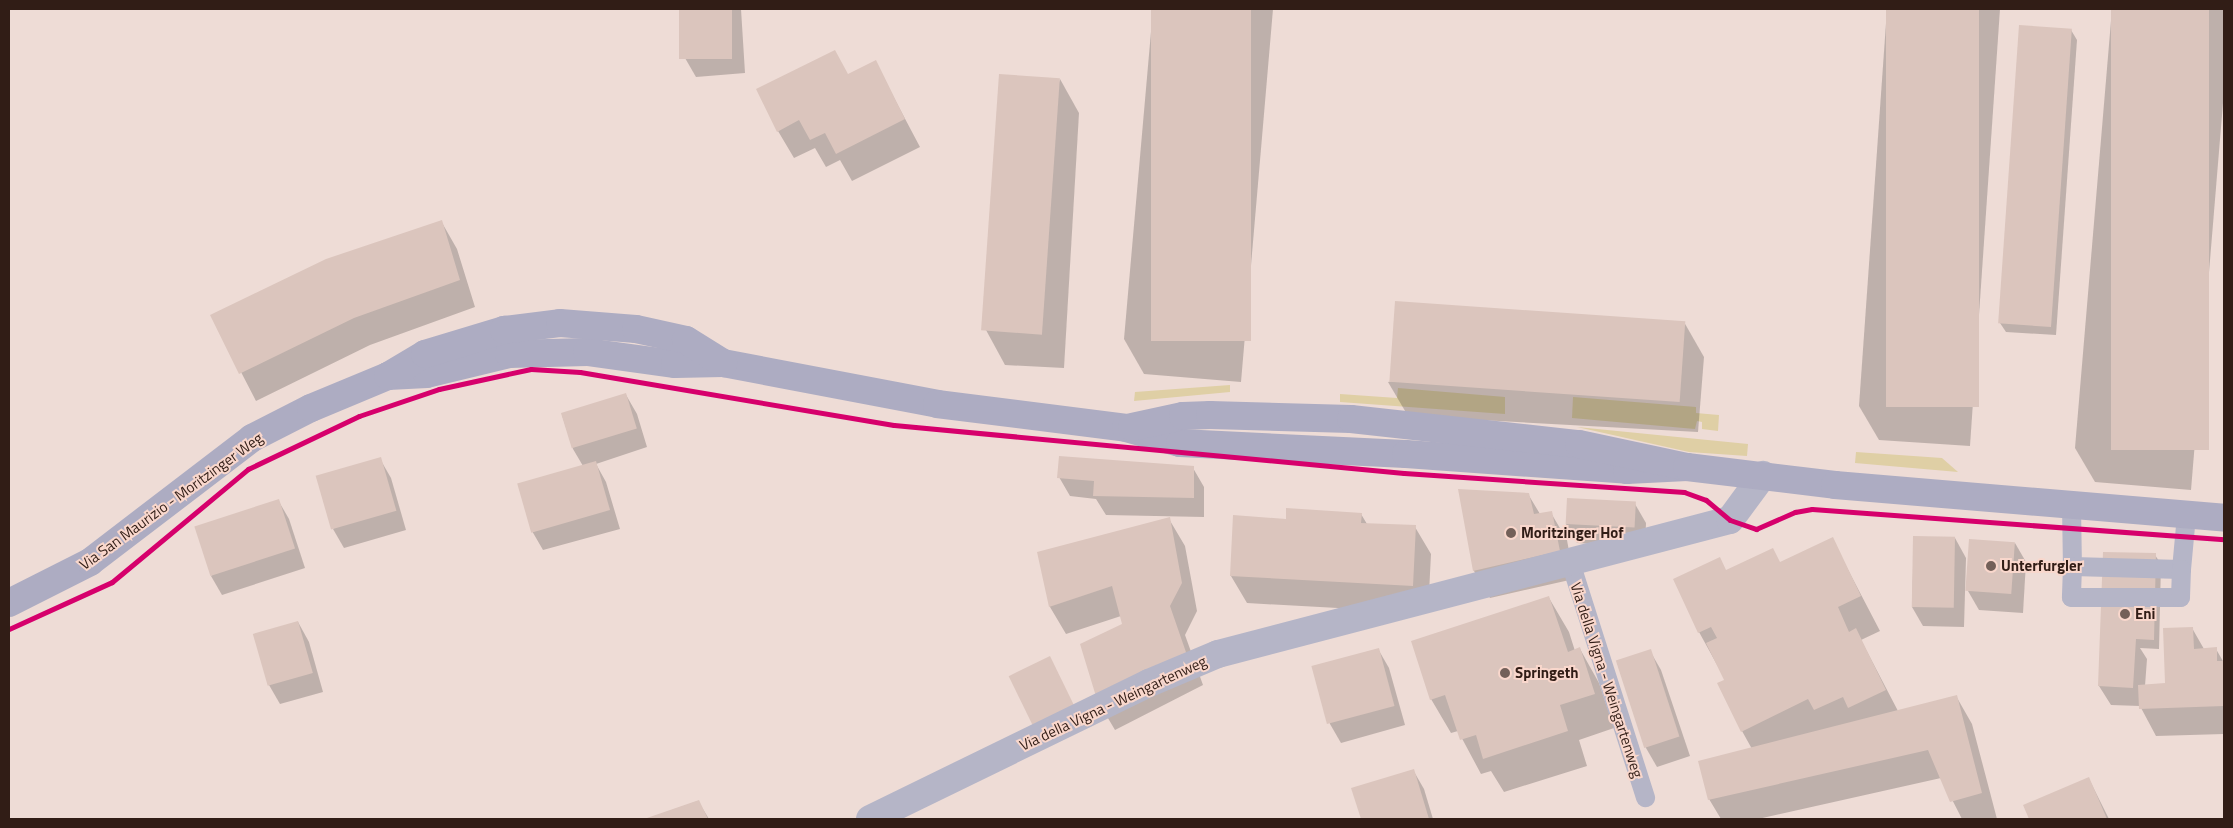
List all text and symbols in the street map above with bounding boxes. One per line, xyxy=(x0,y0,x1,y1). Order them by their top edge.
street label: Via San Maurizio - Moritzinger Weg xyxy=(76,428,266,574)
place label: Moritzinger Hof xyxy=(1521,524,1624,542)
marker: Moritzinger Hof xyxy=(1505,527,1517,539)
place label: Unterfurgler xyxy=(2001,557,2082,575)
marker: Unterfurgler xyxy=(1985,560,1997,572)
street label: Via della Vigna - Weingartenweg xyxy=(1567,580,1647,780)
place label: Eni xyxy=(2135,605,2155,623)
marker: Eni xyxy=(2119,608,2131,620)
street label: Via della Vigna - Weingartenweg xyxy=(1017,652,1209,754)
place label: Springeth xyxy=(1515,664,1578,682)
marker: Springeth xyxy=(1499,667,1511,679)

